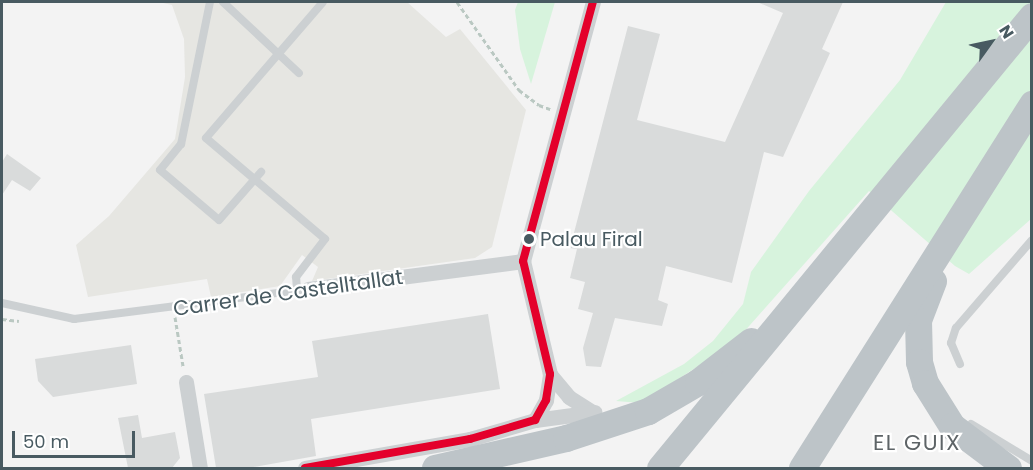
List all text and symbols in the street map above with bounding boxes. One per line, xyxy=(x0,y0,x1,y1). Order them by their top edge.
north arrow xyxy=(961,12,1021,72)
text: N xyxy=(994,21,1019,43)
place label: Palau Firal xyxy=(540,227,643,251)
marker: Palau Firal xyxy=(523,233,535,245)
street label: Carrer de Castelltallat xyxy=(172,264,404,322)
scale bar xyxy=(15,419,138,457)
text: 50 m xyxy=(23,429,69,454)
district label: EL GUIX xyxy=(873,430,961,456)

